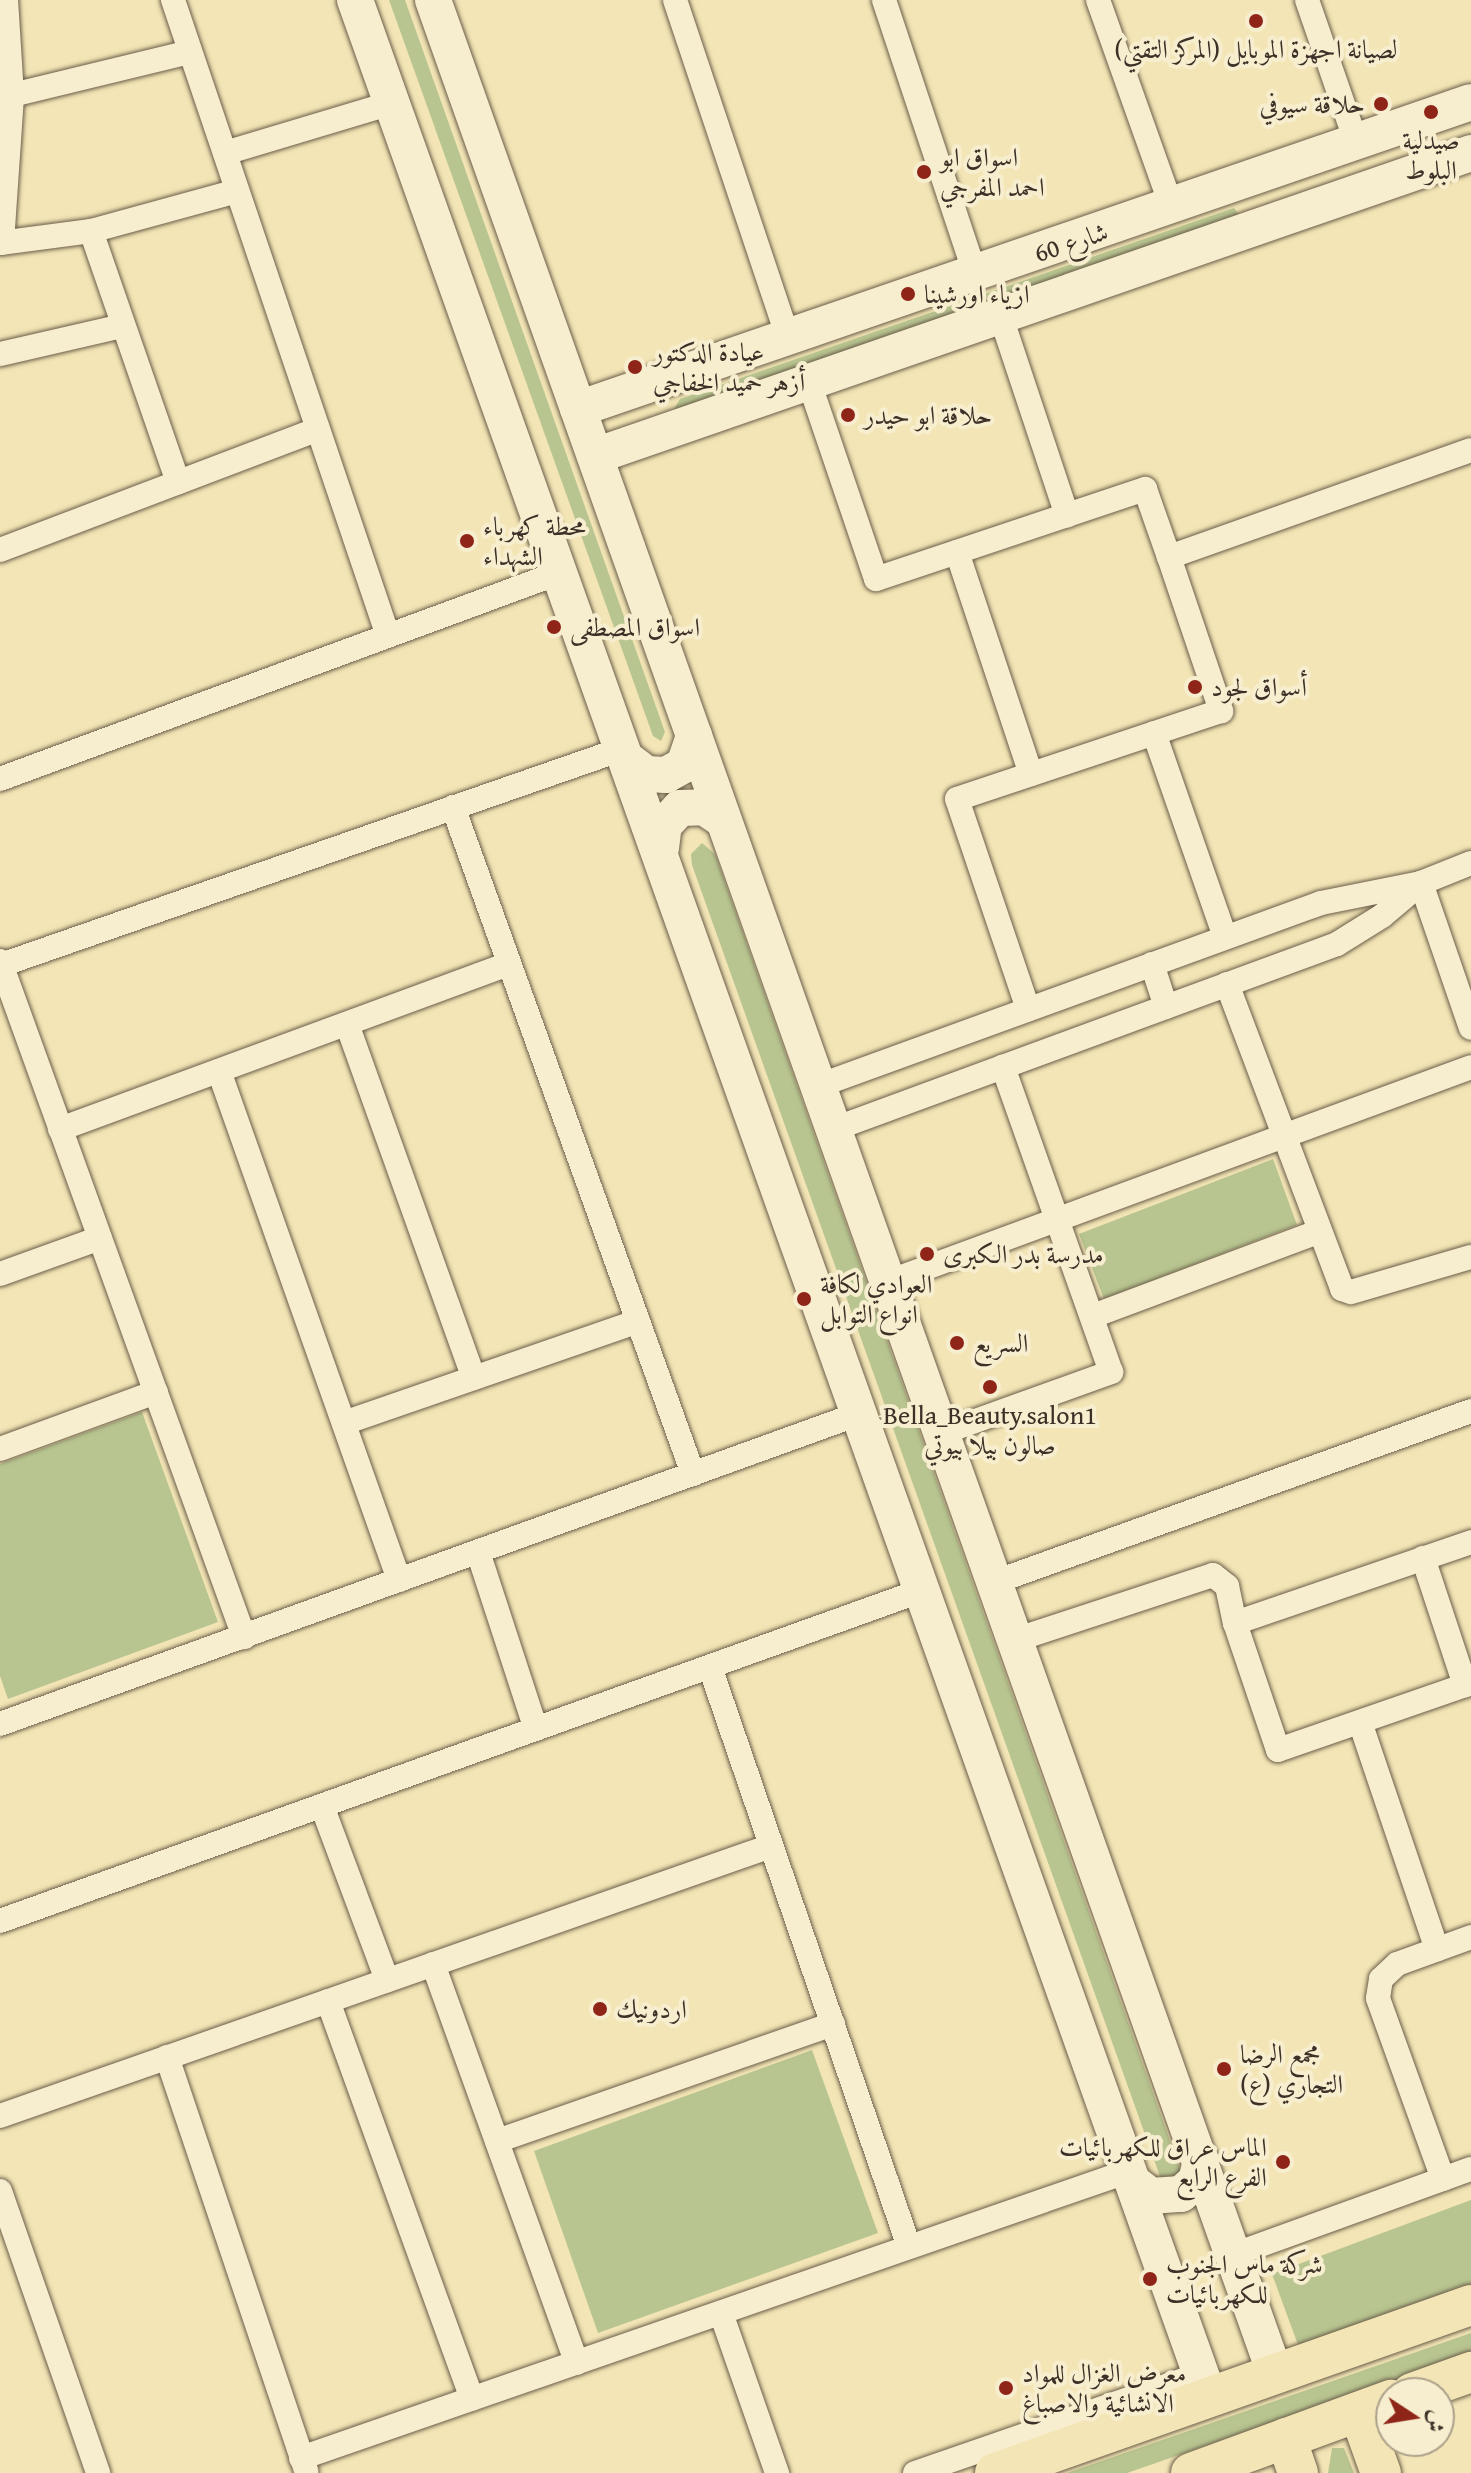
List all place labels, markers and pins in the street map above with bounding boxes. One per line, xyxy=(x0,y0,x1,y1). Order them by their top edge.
marker: (المركز التقتي) لصيانة اجهزة الموبايل xyxy=(1247,12,1265,30)
place label: (المركز التقتي) لصيانة اجهزة الموبايل xyxy=(1114,33,1398,65)
place label: حلاقة سيوفي xyxy=(1259,88,1365,120)
marker: حلاقة سيوفي xyxy=(1372,95,1390,113)
marker: صيدلية البلوط xyxy=(1422,103,1440,121)
place label: صيدلية البلوط xyxy=(1402,124,1460,186)
place label: اسواق ابو احمد المفرجي xyxy=(940,141,1045,202)
marker: اسواق ابو احمد المفرجي xyxy=(915,163,933,181)
place label: ازياء اورشينا xyxy=(924,278,1030,310)
marker: ازياء اورشينا xyxy=(899,285,917,303)
place label: عيادة الدكتور أزهر حميد الخفاجي xyxy=(653,336,805,398)
marker: عيادة الدكتور أزهر حميد الخفاجي xyxy=(624,356,646,378)
place label: حلاقة ابو حيدر xyxy=(864,399,992,431)
marker: حلاقة ابو حيدر xyxy=(839,406,857,424)
place label: محطة كهرباء الشهداء xyxy=(483,510,586,572)
marker: محطة كهرباء الشهداء xyxy=(458,532,476,550)
place label: اسواق المصطفى xyxy=(570,611,700,643)
marker: اسواق المصطفى xyxy=(545,618,563,636)
place label: أسواق لجود xyxy=(1211,671,1307,703)
marker: أسواق لجود xyxy=(1186,678,1204,696)
place label: مدرسة بدر الكبرى xyxy=(943,1238,1104,1270)
marker: مدرسة بدر الكبرى xyxy=(918,1245,936,1263)
place label: العوادي لكافة انواع التوابل xyxy=(820,1268,932,1330)
marker: العوادي لكافة انواع التوابل xyxy=(795,1290,813,1308)
place label: السريع xyxy=(973,1327,1028,1359)
marker: السريع xyxy=(948,1334,966,1352)
marker: Bella_Beauty.salon1 صالون بيلا بيوتي xyxy=(981,1378,999,1396)
place label: Bella_Beauty.salon1 صالون بيلا بيوتي xyxy=(883,1399,1097,1460)
place label: اردونيك xyxy=(616,1993,687,2025)
marker: اردونيك xyxy=(591,2000,609,2018)
place label: مجمع الرضا (ع) التجاري xyxy=(1240,2038,1343,2100)
marker: مجمع الرضا (ع) التجاري xyxy=(1215,2060,1233,2078)
place label: الماس عراق للكهربائيات الفرع الرابع xyxy=(1059,2131,1267,2192)
marker: الماس عراق للكهربائيات الفرع الرابع xyxy=(1274,2153,1292,2171)
place label: شركة ماس الجنوب للكهربائيات xyxy=(1166,2248,1323,2310)
marker: شركة ماس الجنوب للكهربائيات xyxy=(1141,2270,1159,2288)
place label: معرض الغزال للمواد الانشائية والاصباغ xyxy=(1022,2357,1186,2418)
marker: معرض الغزال للمواد الانشائية والاصباغ xyxy=(997,2379,1015,2397)

